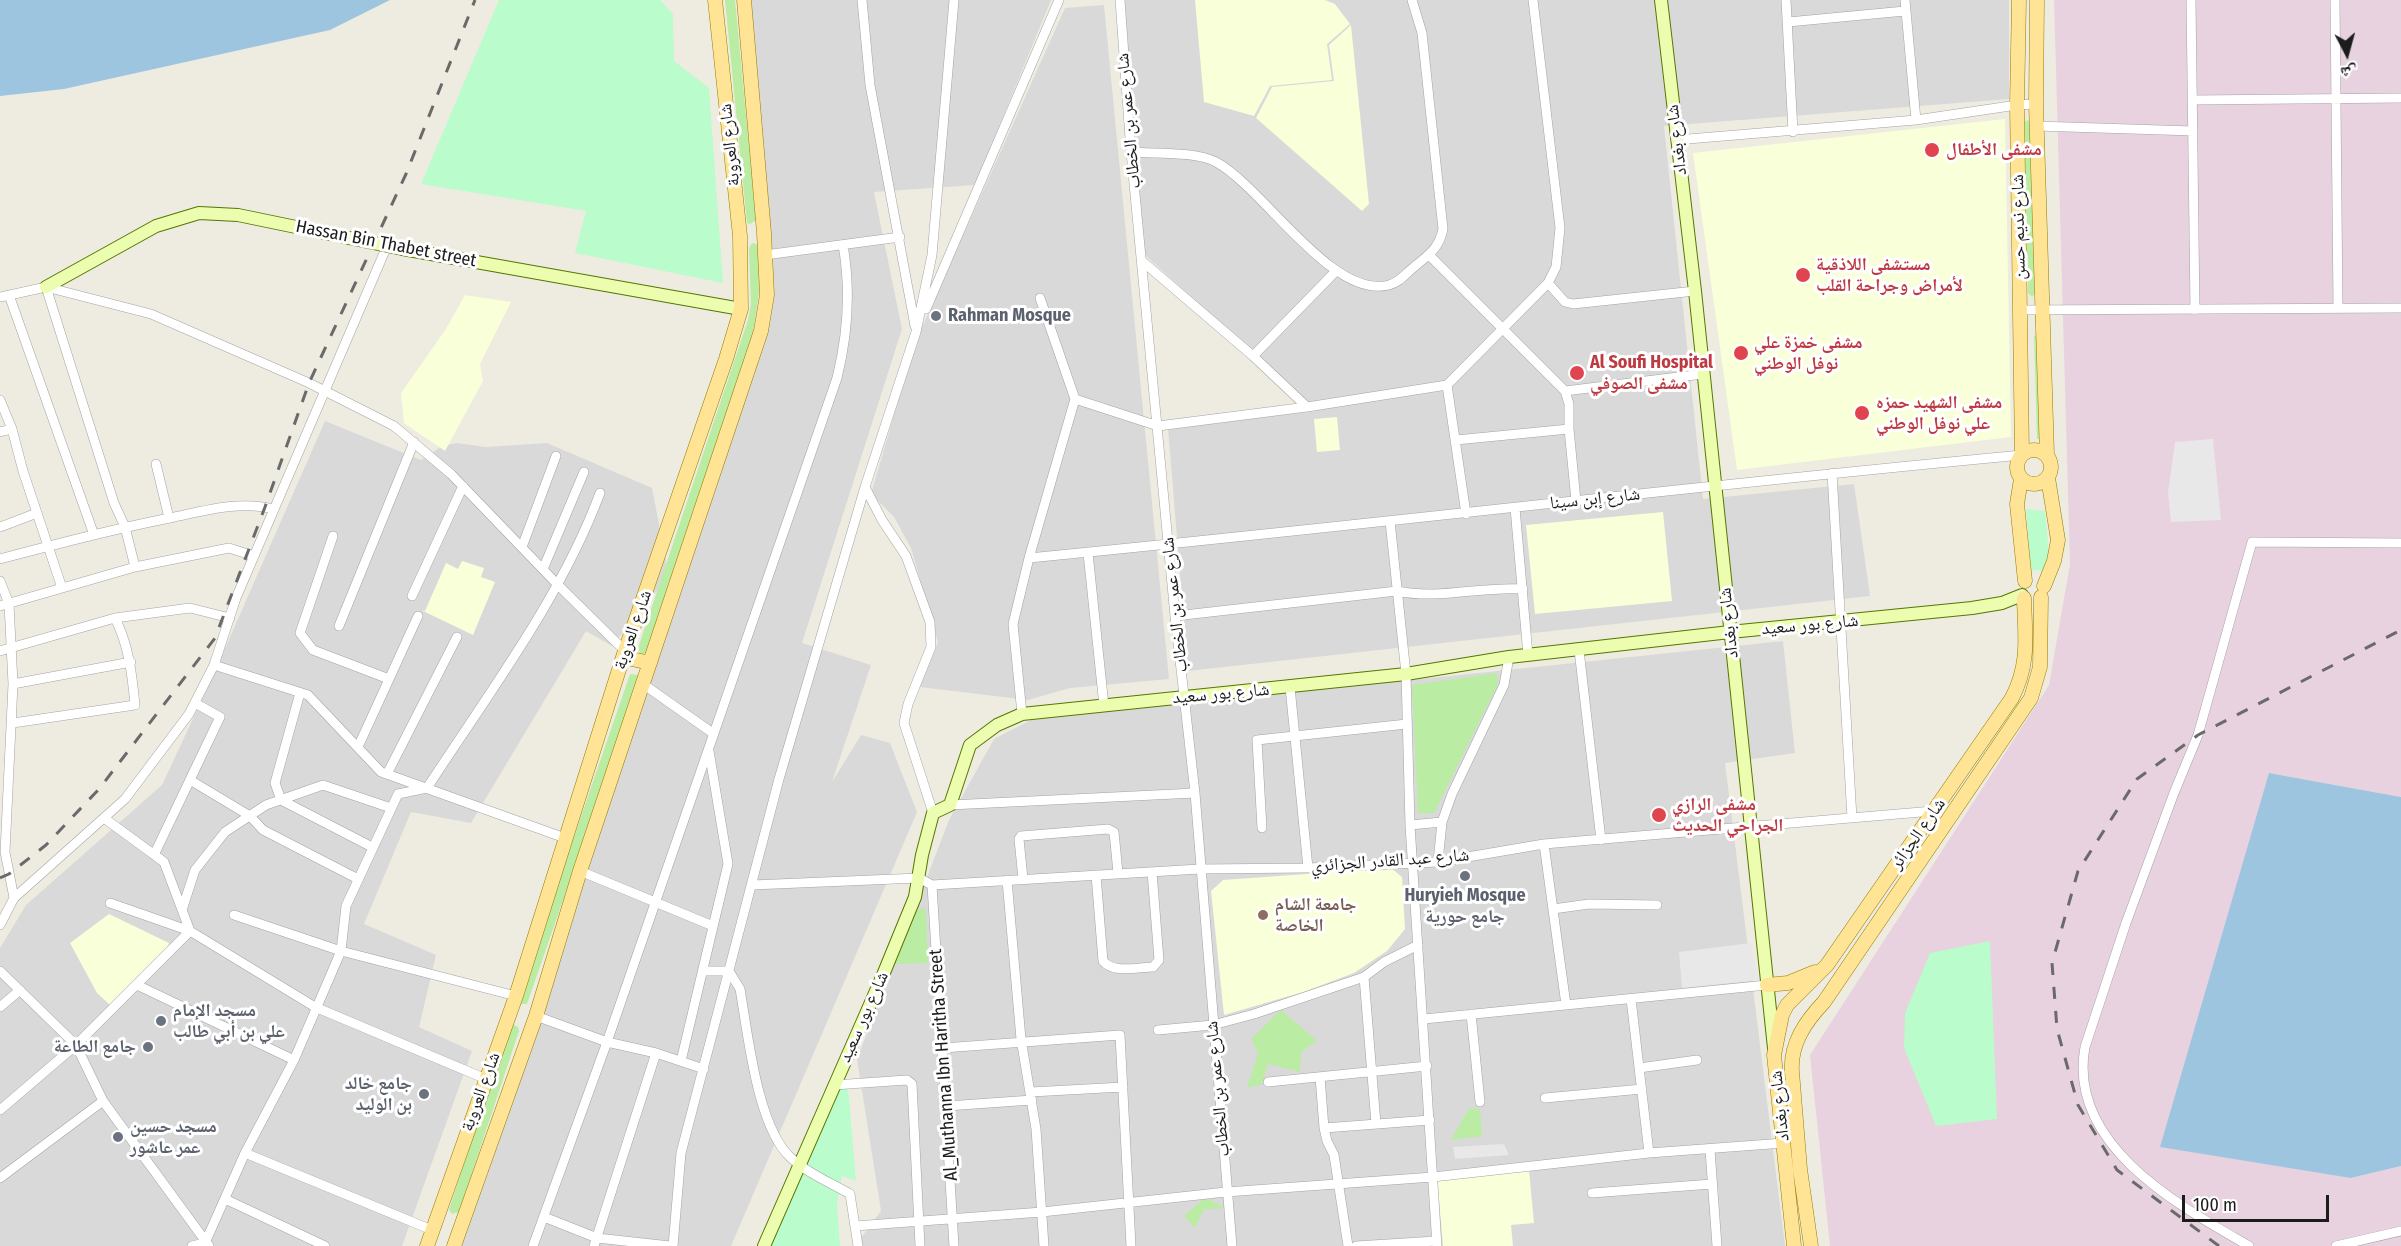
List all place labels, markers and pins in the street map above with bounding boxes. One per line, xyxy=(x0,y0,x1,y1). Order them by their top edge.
place label: مشفى الأطفال xyxy=(1946,139,2042,161)
marker: مشفى الأطفال xyxy=(1923,141,1941,159)
place label: مستشفى اللاذقية لأمراض وجراحة القلب xyxy=(1816,254,1963,296)
marker: مستشفى اللاذقية لأمراض وجراحة القلب xyxy=(1794,266,1812,284)
place label: Rahman Mosque xyxy=(948,305,1071,327)
marker: Rahman Mosque xyxy=(929,309,943,323)
place label: مشفى خمزة علي نوفل الوطني xyxy=(1754,332,1862,374)
marker: مشفى خمزة علي نوفل الوطني xyxy=(1732,344,1750,362)
place label: Al Soufi Hospital مشفى الصوفي xyxy=(1590,352,1713,394)
marker: Al Soufi Hospital مشفى الصوفي xyxy=(1568,364,1586,382)
place label: مشفى الشهيد حمزه علي نوفل الوطني xyxy=(1876,392,2002,434)
marker: مشفى الشهيد حمزه علي نوفل الوطني xyxy=(1853,404,1871,422)
place label: مشفى الرازي الجراحي الحديث xyxy=(1672,794,1783,836)
marker: مشفى الرازي الجراحي الحديث xyxy=(1650,806,1668,824)
marker: Huryieh Mosque جامع حورية xyxy=(1458,869,1472,883)
place label: Huryieh Mosque جامع حورية xyxy=(1404,885,1526,928)
place label: جامعة الشام الخاصة xyxy=(1275,894,1356,936)
marker: جامعة الشام الخاصة xyxy=(1256,908,1270,922)
place label: مسجد الإمام علي بن أبي طالب xyxy=(173,1000,285,1042)
marker: مسجد الإمام علي بن أبي طالب xyxy=(154,1014,168,1028)
place label: جامع الطاعة xyxy=(54,1036,136,1058)
marker: جامع الطاعة xyxy=(141,1040,155,1054)
place label: جامع خالد بن الوليد xyxy=(345,1073,412,1116)
marker: جامع خالد بن الوليد xyxy=(417,1087,431,1101)
place label: مسجد حسين عمر عاشور xyxy=(130,1116,217,1158)
marker: مسجد حسين عمر عاشور xyxy=(111,1130,125,1144)

